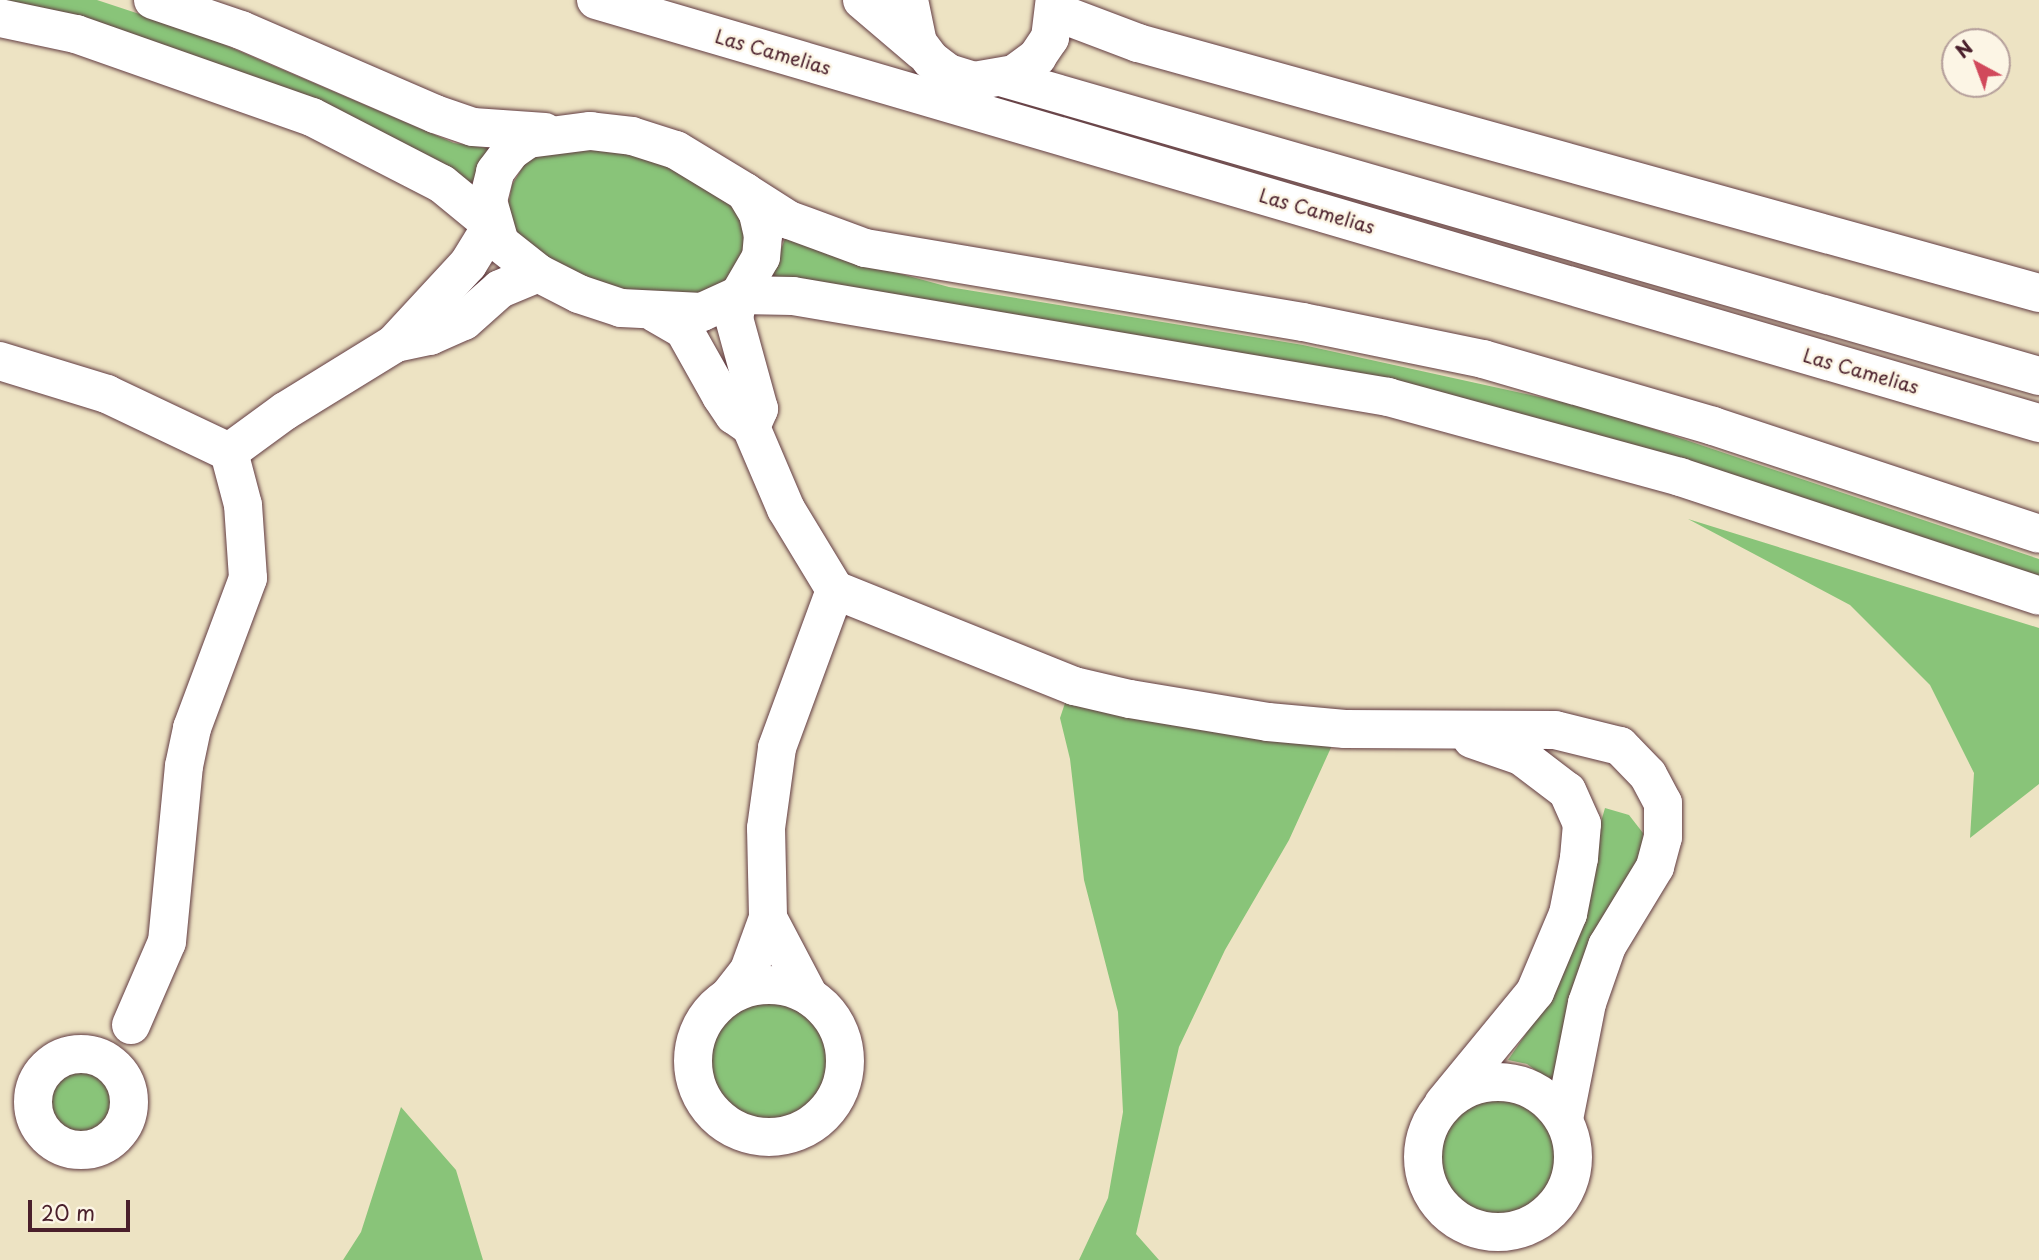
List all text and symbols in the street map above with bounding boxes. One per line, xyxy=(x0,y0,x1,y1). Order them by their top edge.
street label: Las Camelias xyxy=(712,24,834,80)
north arrow xyxy=(1941,28,2011,98)
text: N xyxy=(1949,33,1978,64)
street label: Las Camelias xyxy=(1256,183,1378,239)
street label: Las Camelias xyxy=(1800,343,1922,399)
scale bar xyxy=(32,1186,133,1230)
text: 20 m xyxy=(41,1196,95,1228)

